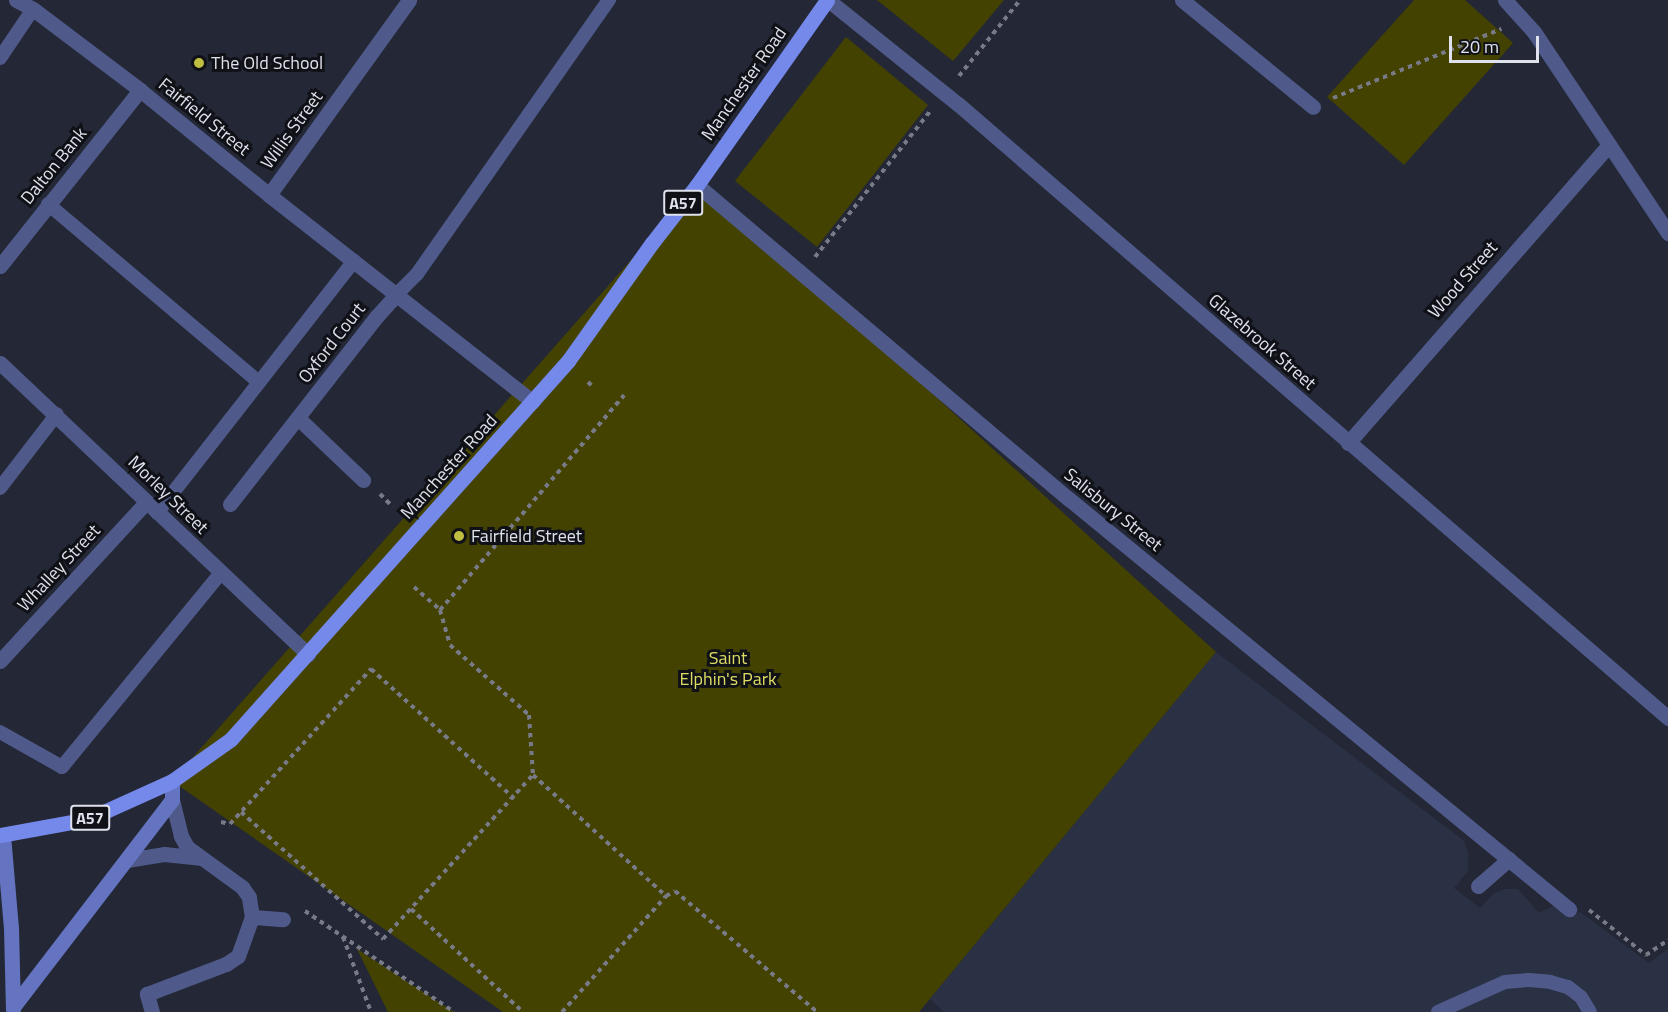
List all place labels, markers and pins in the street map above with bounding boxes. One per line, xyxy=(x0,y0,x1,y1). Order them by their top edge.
place label: The Old School xyxy=(211,52,323,74)
marker: The Old School xyxy=(192,56,206,70)
place label: Fairfield Street xyxy=(471,525,582,547)
marker: Fairfield Street xyxy=(452,529,466,543)

